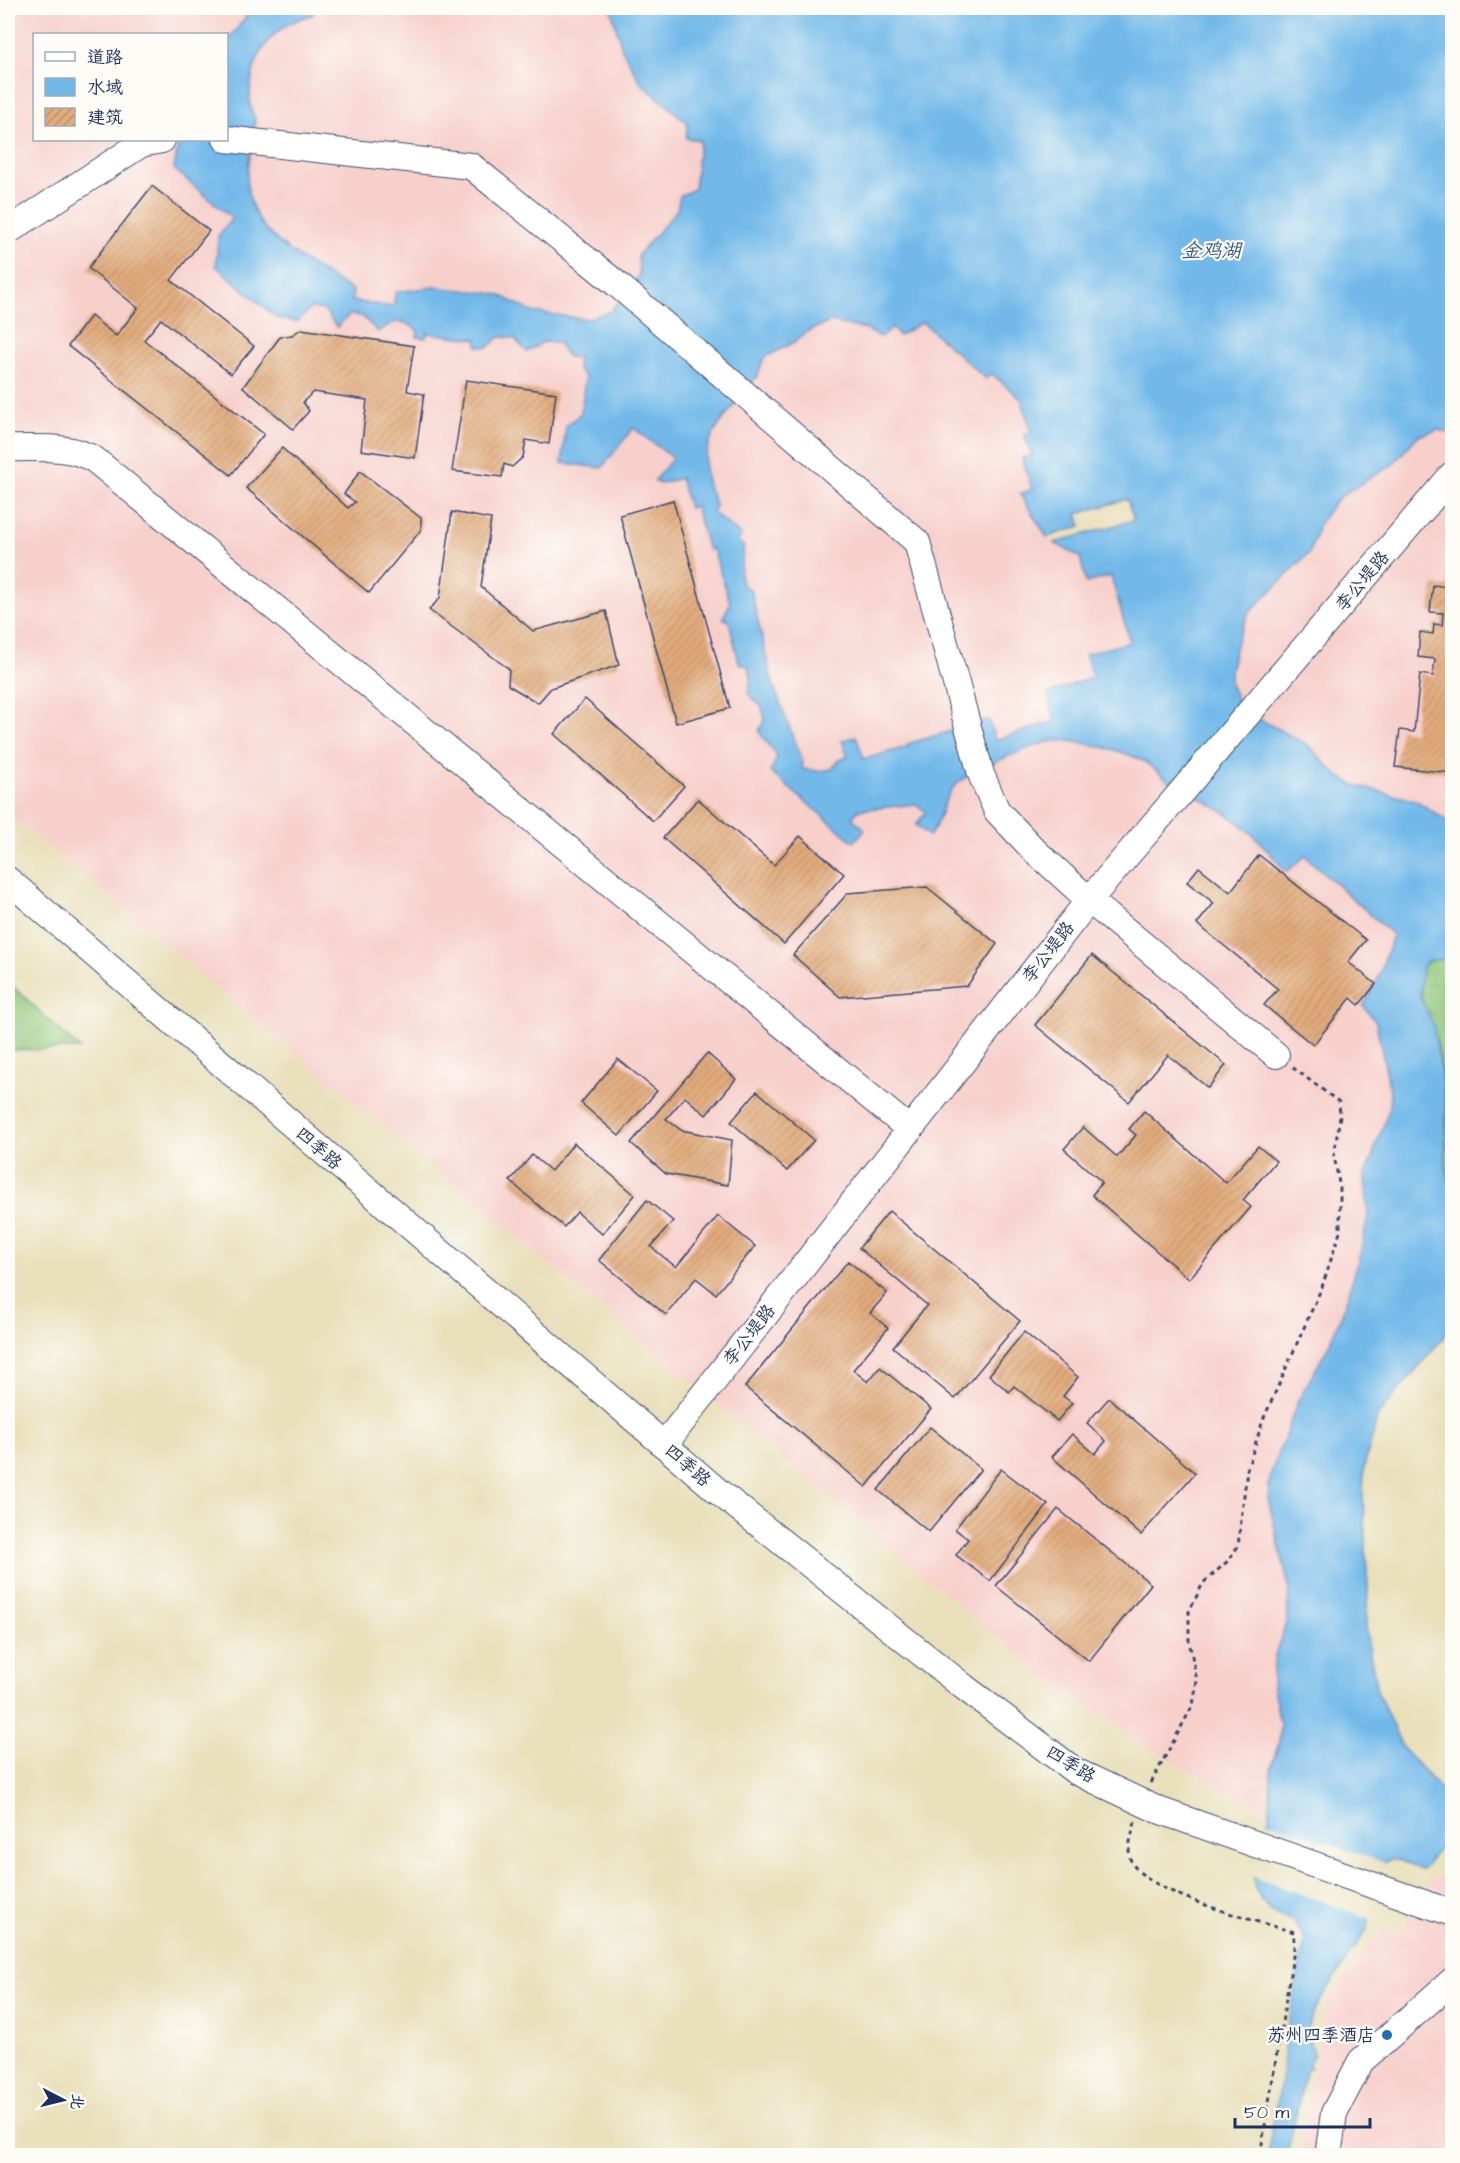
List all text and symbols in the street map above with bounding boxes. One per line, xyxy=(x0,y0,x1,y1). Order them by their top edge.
legend xyxy=(33,33,228,141)
text: 道路 xyxy=(87,45,123,70)
text: 水域 xyxy=(87,75,123,100)
text: 建筑 xyxy=(87,105,123,130)
water label: 金鸡湖 xyxy=(1181,237,1243,265)
street label: 李公堤路 xyxy=(1330,546,1395,617)
street label: 李公堤路 xyxy=(1016,916,1080,988)
street label: 四季路 xyxy=(290,1121,347,1176)
street label: 李公堤路 xyxy=(717,1299,781,1371)
street label: 四季路 xyxy=(659,1438,716,1493)
street label: 四季路 xyxy=(1041,1740,1100,1789)
place label: 苏州四季酒店 xyxy=(1267,2023,1375,2048)
marker: 苏州四季酒店 xyxy=(1380,2028,1394,2042)
north arrow xyxy=(33,2070,93,2130)
scale bar xyxy=(1235,2091,1370,2129)
text: 北 xyxy=(65,2092,89,2111)
text: 50 m xyxy=(1244,2100,1289,2125)

